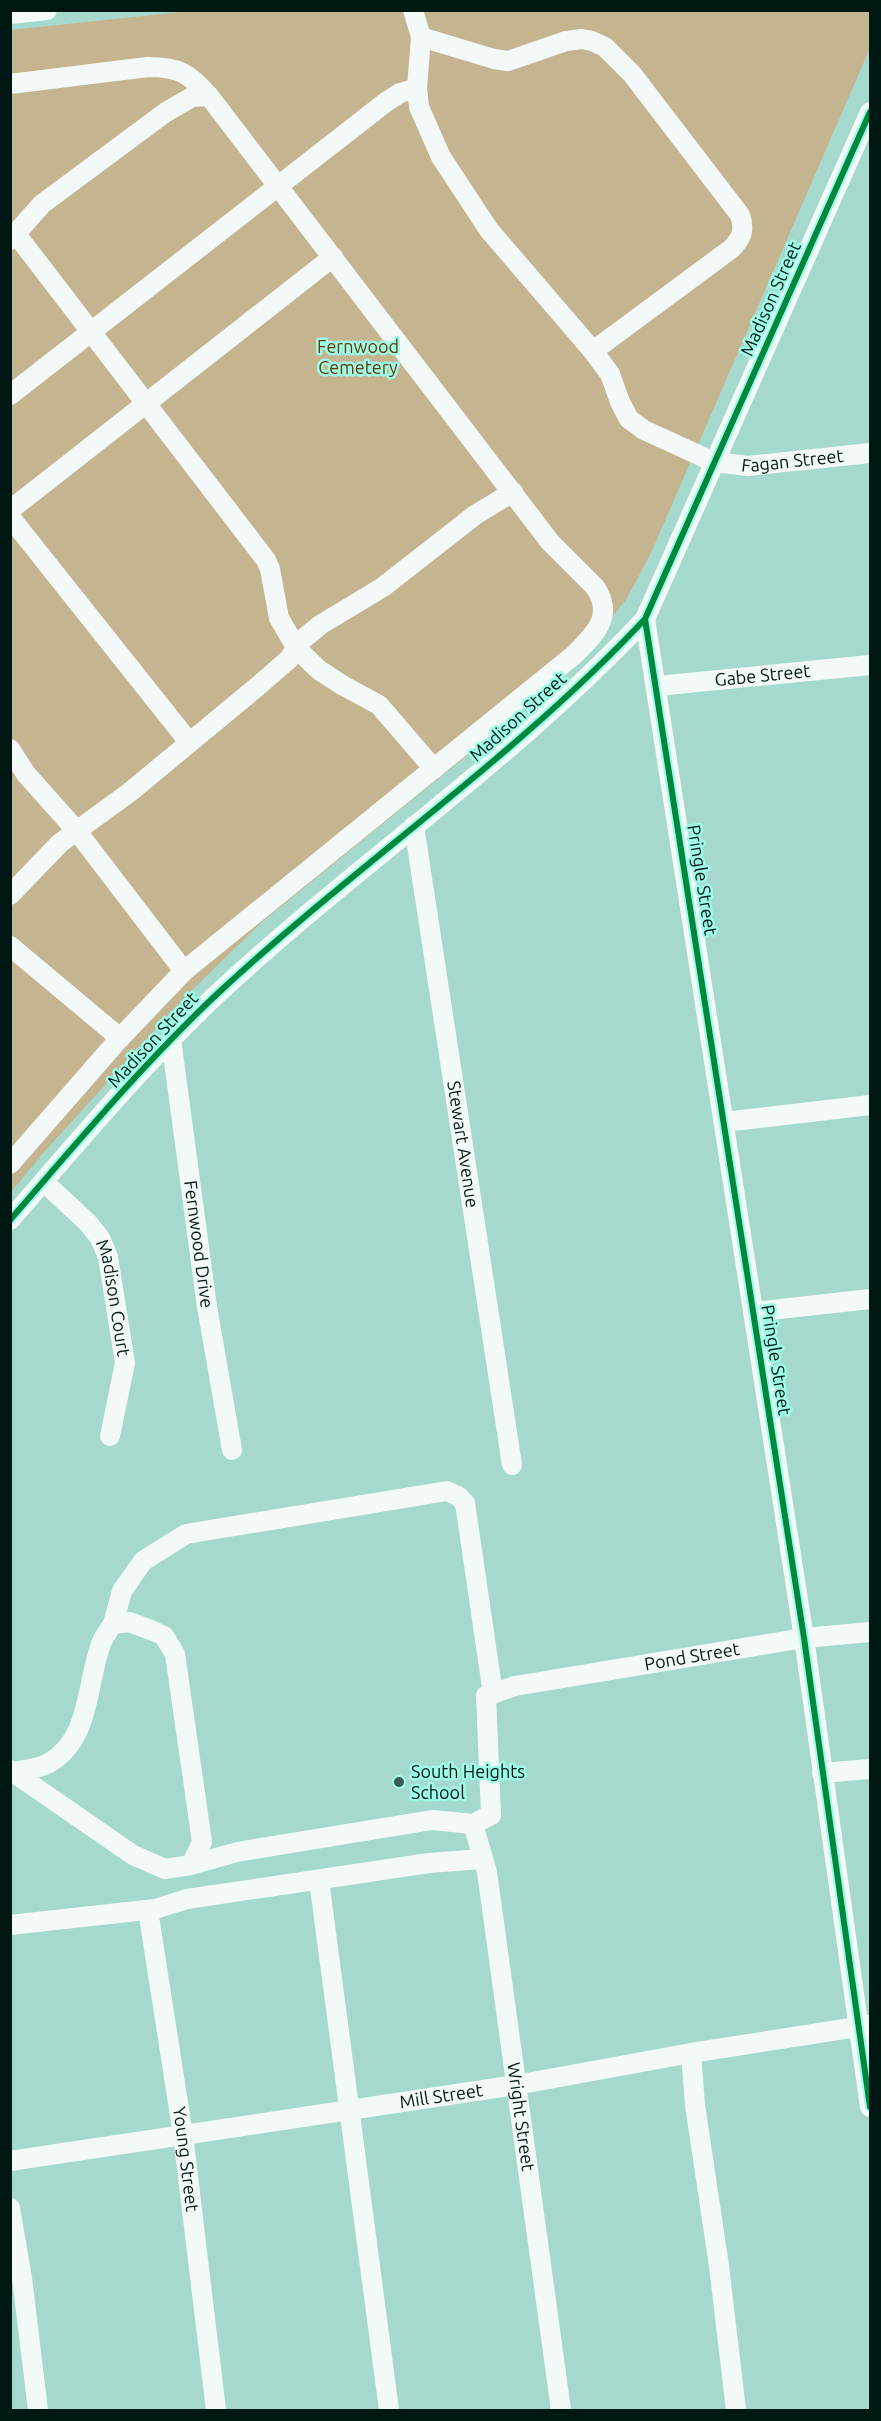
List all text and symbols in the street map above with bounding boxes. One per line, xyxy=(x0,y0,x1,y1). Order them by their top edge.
street label: Madison Street xyxy=(736,238,804,359)
park label: Fernwood Cemetery xyxy=(317,336,399,377)
street label: Fagan Street xyxy=(740,445,844,475)
street label: Gabe Street xyxy=(714,660,811,689)
street label: Madison Street xyxy=(465,668,570,765)
street label: Pringle Street xyxy=(684,823,722,937)
street label: Madison Street xyxy=(103,988,201,1091)
street label: Stewart Avenue xyxy=(444,1079,483,1209)
street label: Fernwood Drive xyxy=(181,1179,218,1309)
street label: Madison Court xyxy=(93,1236,135,1357)
street label: Pringle Street xyxy=(758,1303,796,1417)
street label: Pond Street xyxy=(643,1638,741,1673)
place label: South Heights School xyxy=(411,1761,525,1802)
marker: South Heights School xyxy=(392,1775,406,1789)
street label: Wright Street xyxy=(504,2061,539,2172)
street label: Mill Street xyxy=(398,2079,484,2111)
street label: Young Street xyxy=(170,2105,203,2213)

